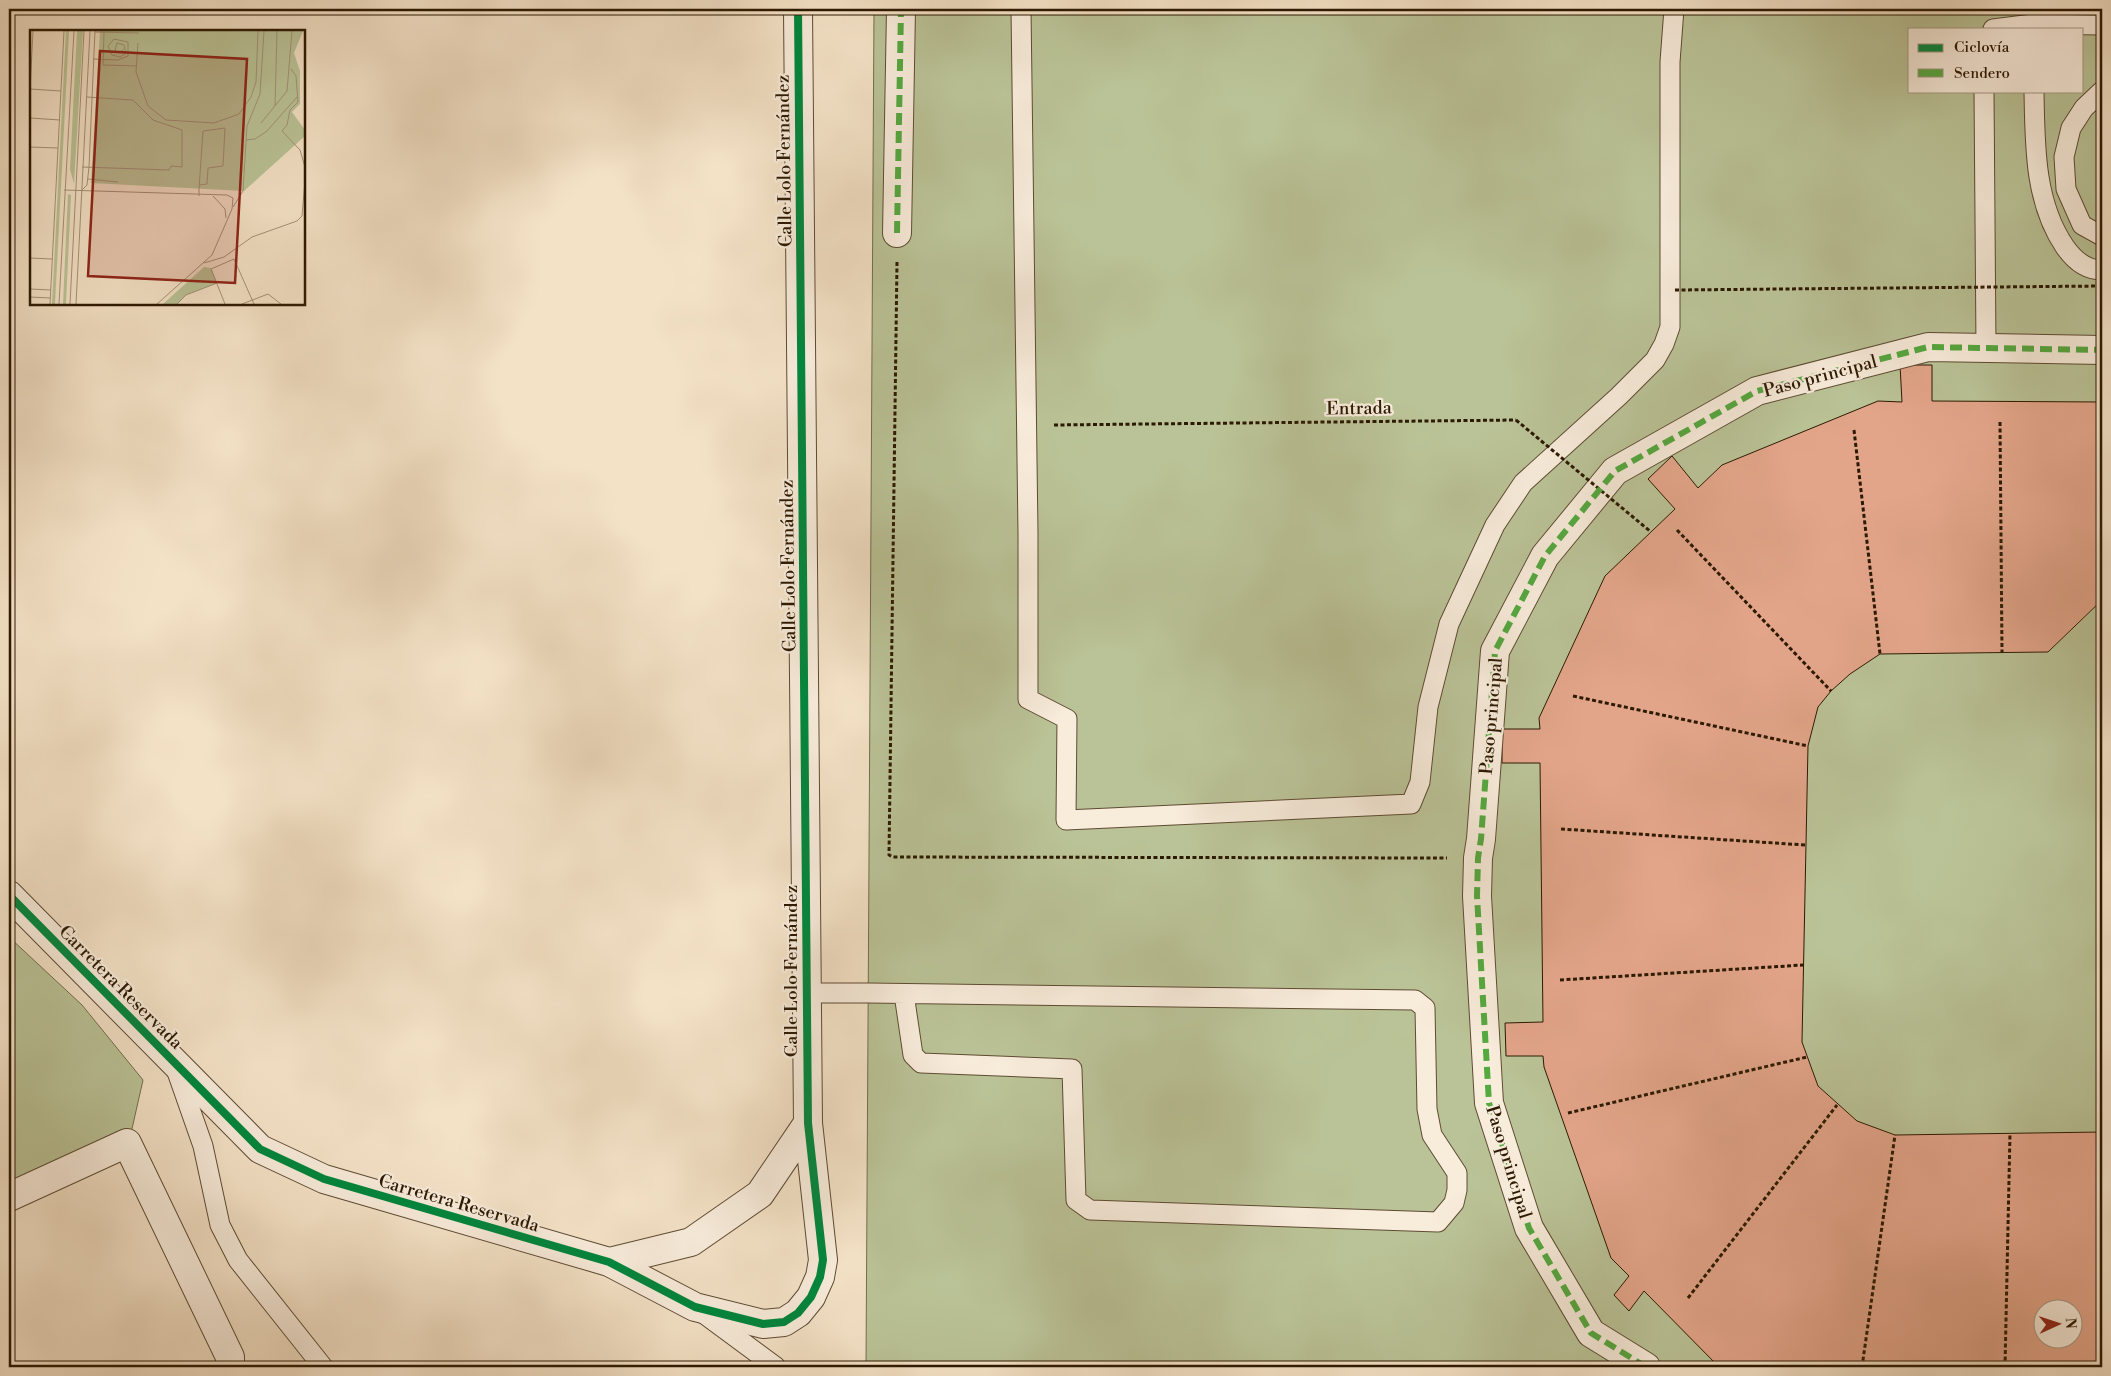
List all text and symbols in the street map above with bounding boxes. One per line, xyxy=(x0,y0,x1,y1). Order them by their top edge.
legend xyxy=(1908,28,2084,92)
inset map xyxy=(30,30,305,305)
text: Ciclovía xyxy=(1954,38,2010,57)
text: Sendero xyxy=(1954,64,2010,83)
street label: Calle Lolo Fernández xyxy=(771,75,798,247)
street label: Paso principal xyxy=(1761,350,1880,403)
street label: Entrada xyxy=(1326,396,1393,421)
street label: Calle Lolo Fernández xyxy=(775,480,802,652)
street label: Paso principal xyxy=(1475,656,1508,775)
street label: Calle Lolo Fernández xyxy=(780,885,803,1057)
street label: Carretera Reservada xyxy=(54,920,188,1055)
street label: Paso principal xyxy=(1480,1103,1537,1222)
street label: Carretera Reservada xyxy=(376,1169,543,1238)
north arrow xyxy=(2034,1298,2084,1348)
text: N xyxy=(2061,1317,2079,1329)

